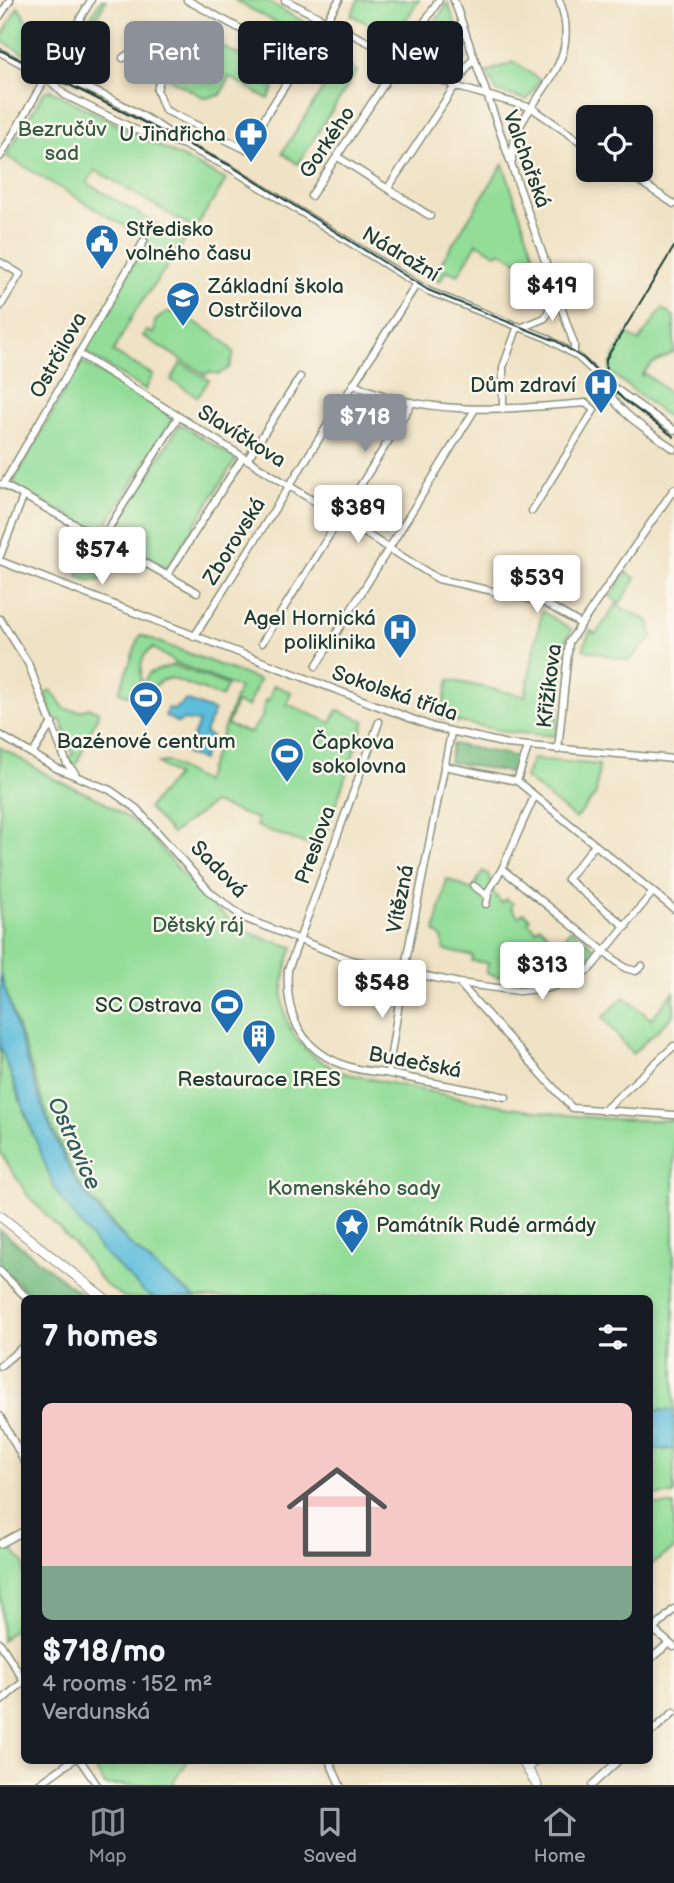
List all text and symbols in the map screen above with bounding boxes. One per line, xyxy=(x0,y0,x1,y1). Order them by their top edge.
chip: Buy xyxy=(21,21,110,84)
chip: Rent xyxy=(124,21,224,84)
chip: Filters xyxy=(238,21,353,84)
chip: New xyxy=(367,21,463,84)
street label: Gorkého xyxy=(294,101,361,183)
map controls xyxy=(576,105,653,182)
button: locate xyxy=(576,105,653,182)
street label: Valchařská xyxy=(497,107,556,211)
pharmacy icon: U Jindřicha xyxy=(232,115,270,164)
park label: Bezručův sad xyxy=(17,117,108,166)
place label: U Jindřicha xyxy=(119,122,226,147)
place label: Středisko volného času xyxy=(125,217,251,266)
public building icon: Středisko volného času xyxy=(83,222,121,271)
street label: Nádražní xyxy=(357,222,445,288)
pin: $419 xyxy=(511,264,593,323)
text: $419 xyxy=(526,272,578,300)
place label: Základní škola Ostrčilova xyxy=(207,274,344,323)
school or university icon: Základní škola Ostrčilova xyxy=(164,279,202,328)
street label: Ostrčilova xyxy=(25,308,92,403)
hospital icon: Dům zdraví xyxy=(582,366,620,415)
place label: Dům zdraví xyxy=(470,373,577,398)
pin: $718 xyxy=(324,394,406,454)
street label: Slavíčkova xyxy=(193,400,290,473)
text: $718 xyxy=(339,403,391,431)
pin: $389 xyxy=(317,486,399,545)
street label: Zborovská xyxy=(197,493,271,590)
text: $389 xyxy=(330,494,386,522)
pin: $574 xyxy=(61,528,143,587)
text: $574 xyxy=(75,536,129,564)
pin: $539 xyxy=(496,556,578,615)
text: $539 xyxy=(509,564,565,592)
place label: Agel Hornická poliklinika xyxy=(244,606,376,655)
hospital icon: Agel Hornická poliklinika xyxy=(381,611,419,660)
street label: Křižíkova xyxy=(532,643,567,730)
street label: Sokolská třída xyxy=(329,660,461,727)
sports icon: Bazénové centrum xyxy=(127,679,165,728)
place label: Bazénové centrum xyxy=(56,729,236,754)
place label: Čapkova sokolovna xyxy=(312,729,406,779)
sports icon: Čapkova sokolovna xyxy=(268,735,306,784)
street label: Preslova xyxy=(290,803,341,888)
street label: Sadová xyxy=(185,835,252,903)
street label: Vítězná xyxy=(382,863,419,935)
park label: Dětský ráj xyxy=(152,913,244,938)
pin: $313 xyxy=(501,942,583,1002)
text: $313 xyxy=(516,951,568,979)
pin: $548 xyxy=(341,960,423,1020)
text: $548 xyxy=(354,969,410,997)
sports icon: SC Ostrava xyxy=(208,986,246,1035)
place label: SC Ostrava xyxy=(95,993,202,1018)
building icon: Restaurace IRES xyxy=(240,1017,278,1066)
street label: Budečská xyxy=(366,1041,463,1084)
place label: Restaurace IRES xyxy=(177,1067,341,1092)
water label: Ostravice xyxy=(41,1092,107,1194)
park label: Komenského sady xyxy=(268,1176,441,1201)
place icon: Památník Rudé armády xyxy=(333,1206,371,1255)
place label: Památník Rudé armády xyxy=(376,1213,596,1238)
icon: filters xyxy=(594,1318,632,1356)
text: 7 homes xyxy=(42,1319,158,1355)
icon: home xyxy=(274,1449,400,1575)
text: $718/mo xyxy=(42,1634,166,1670)
text: 4 rooms · 152 m² xyxy=(42,1670,212,1698)
text: Verdunská xyxy=(42,1698,150,1726)
tab: Map xyxy=(88,1803,127,1868)
tab: Saved xyxy=(304,1803,357,1868)
tab: Home xyxy=(534,1803,586,1868)

